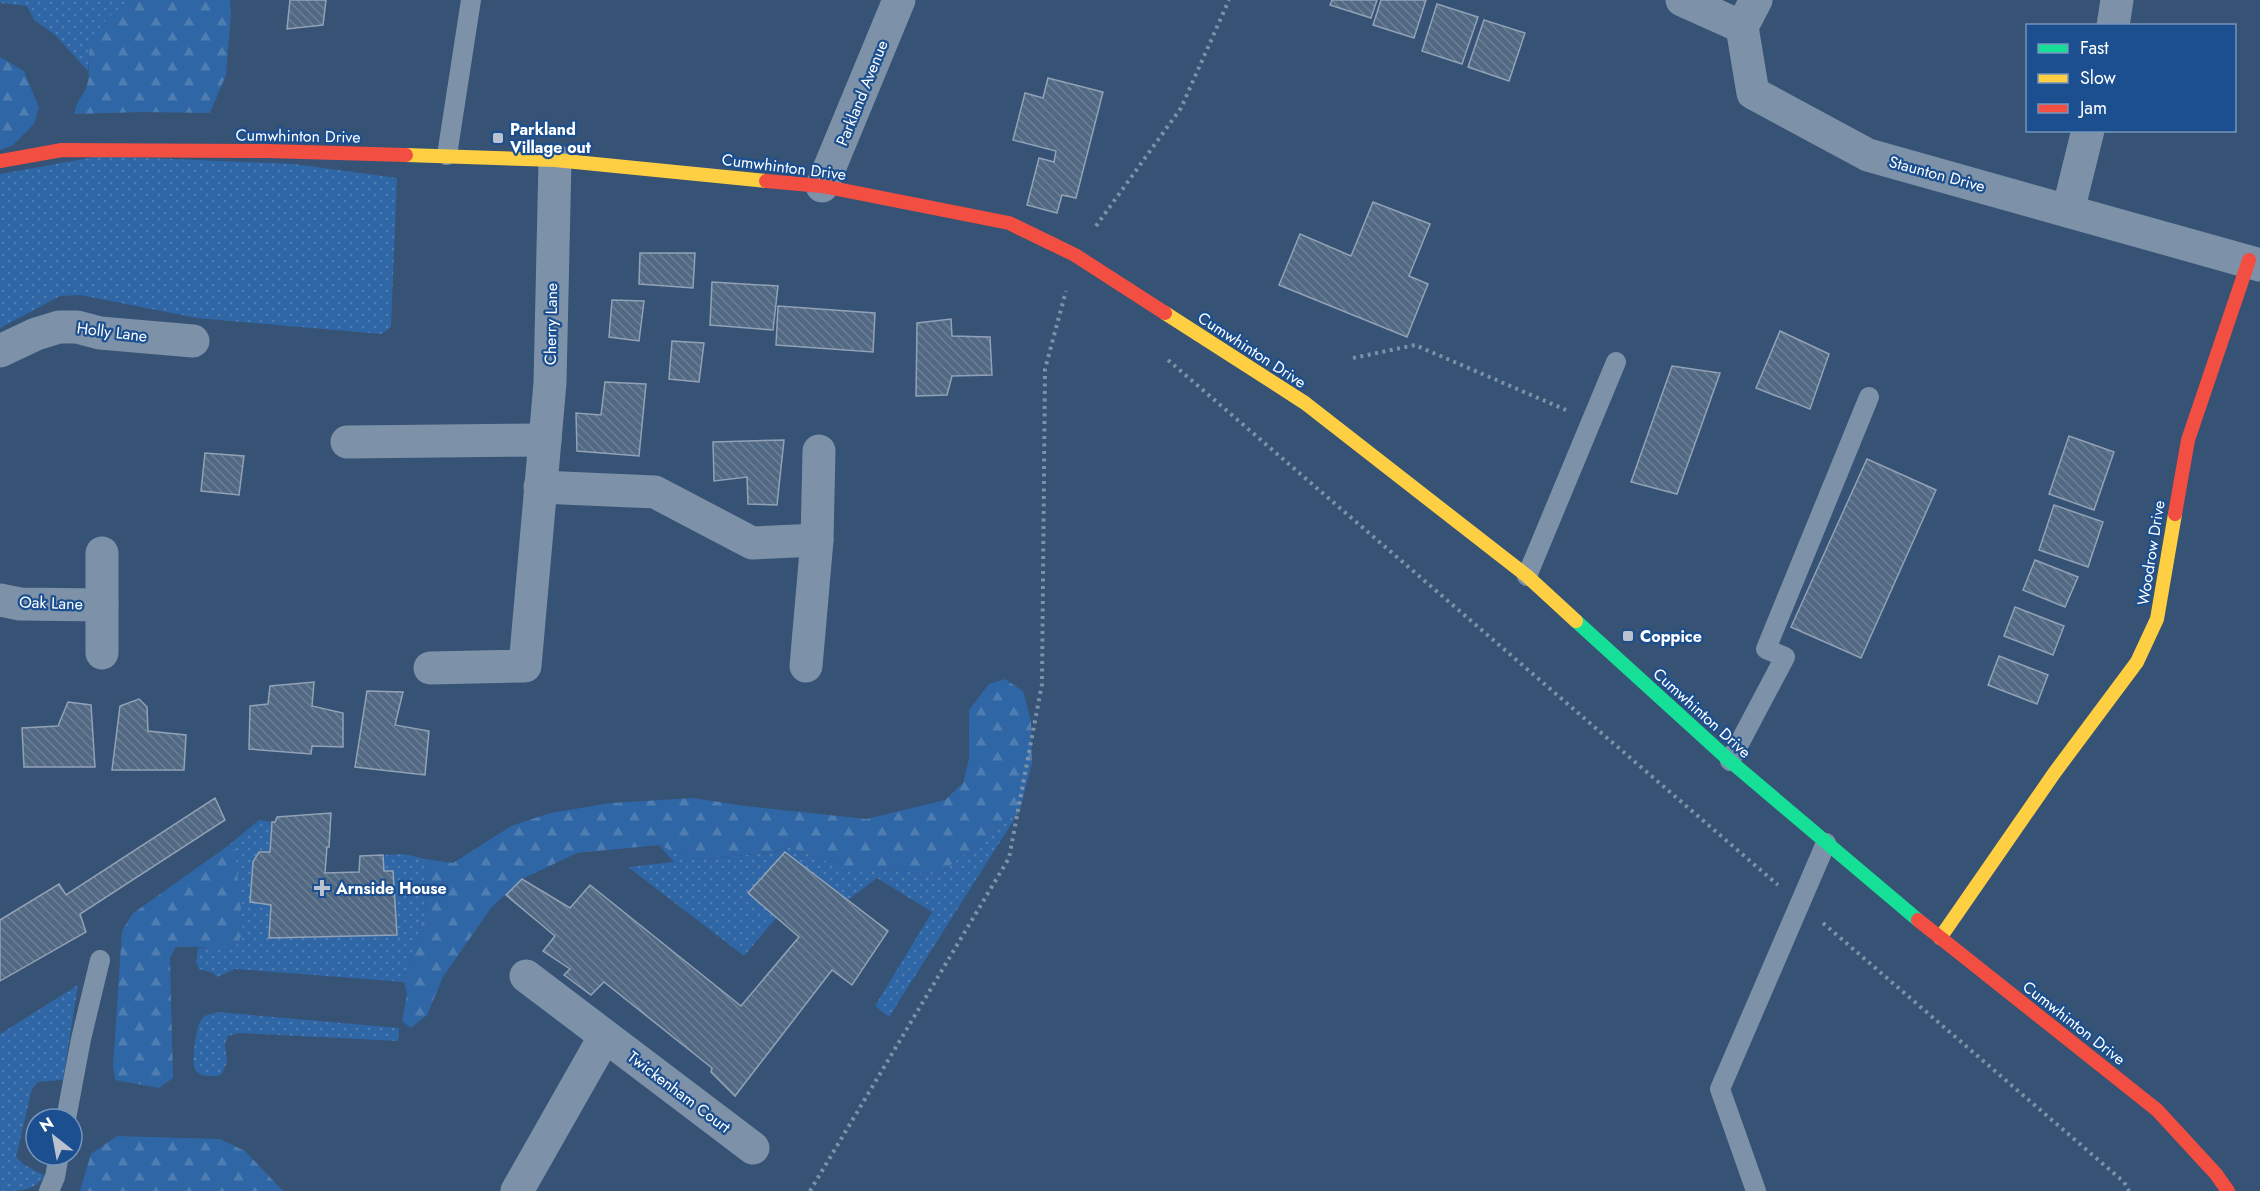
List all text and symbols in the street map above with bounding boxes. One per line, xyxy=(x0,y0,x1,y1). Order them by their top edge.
legend xyxy=(2026,24,2236,132)
text: Fast xyxy=(2080,35,2109,61)
street label: Parkland Avenue xyxy=(830,37,894,149)
text: Slow xyxy=(2080,65,2117,91)
text: Jam xyxy=(2078,95,2107,121)
place label: Parkland Village out xyxy=(509,118,592,159)
street label: Cumwhinton Drive xyxy=(235,123,361,149)
marker: Parkland Village out xyxy=(491,131,505,145)
street label: Cumwhinton Drive xyxy=(721,148,847,186)
street label: Staunton Drive xyxy=(1886,150,1988,198)
street label: Cherry Lane xyxy=(539,283,563,365)
street label: Cumwhinton Drive xyxy=(1193,306,1311,394)
street label: Holly Lane xyxy=(75,316,149,348)
street label: Woodrow Drive xyxy=(2131,499,2171,607)
street label: Oak Lane xyxy=(19,590,83,616)
place label: Coppice xyxy=(1640,625,1702,648)
marker: Coppice xyxy=(1621,629,1635,643)
street label: Cumwhinton Drive xyxy=(1648,663,1756,763)
place label: Arnside House xyxy=(335,877,447,900)
marker: Arnside House xyxy=(313,879,331,897)
street label: Cumwhinton Drive xyxy=(2018,975,2130,1071)
street label: Twickenham Court xyxy=(623,1046,736,1139)
north arrow xyxy=(24,1107,84,1167)
text: N xyxy=(35,1111,58,1138)

